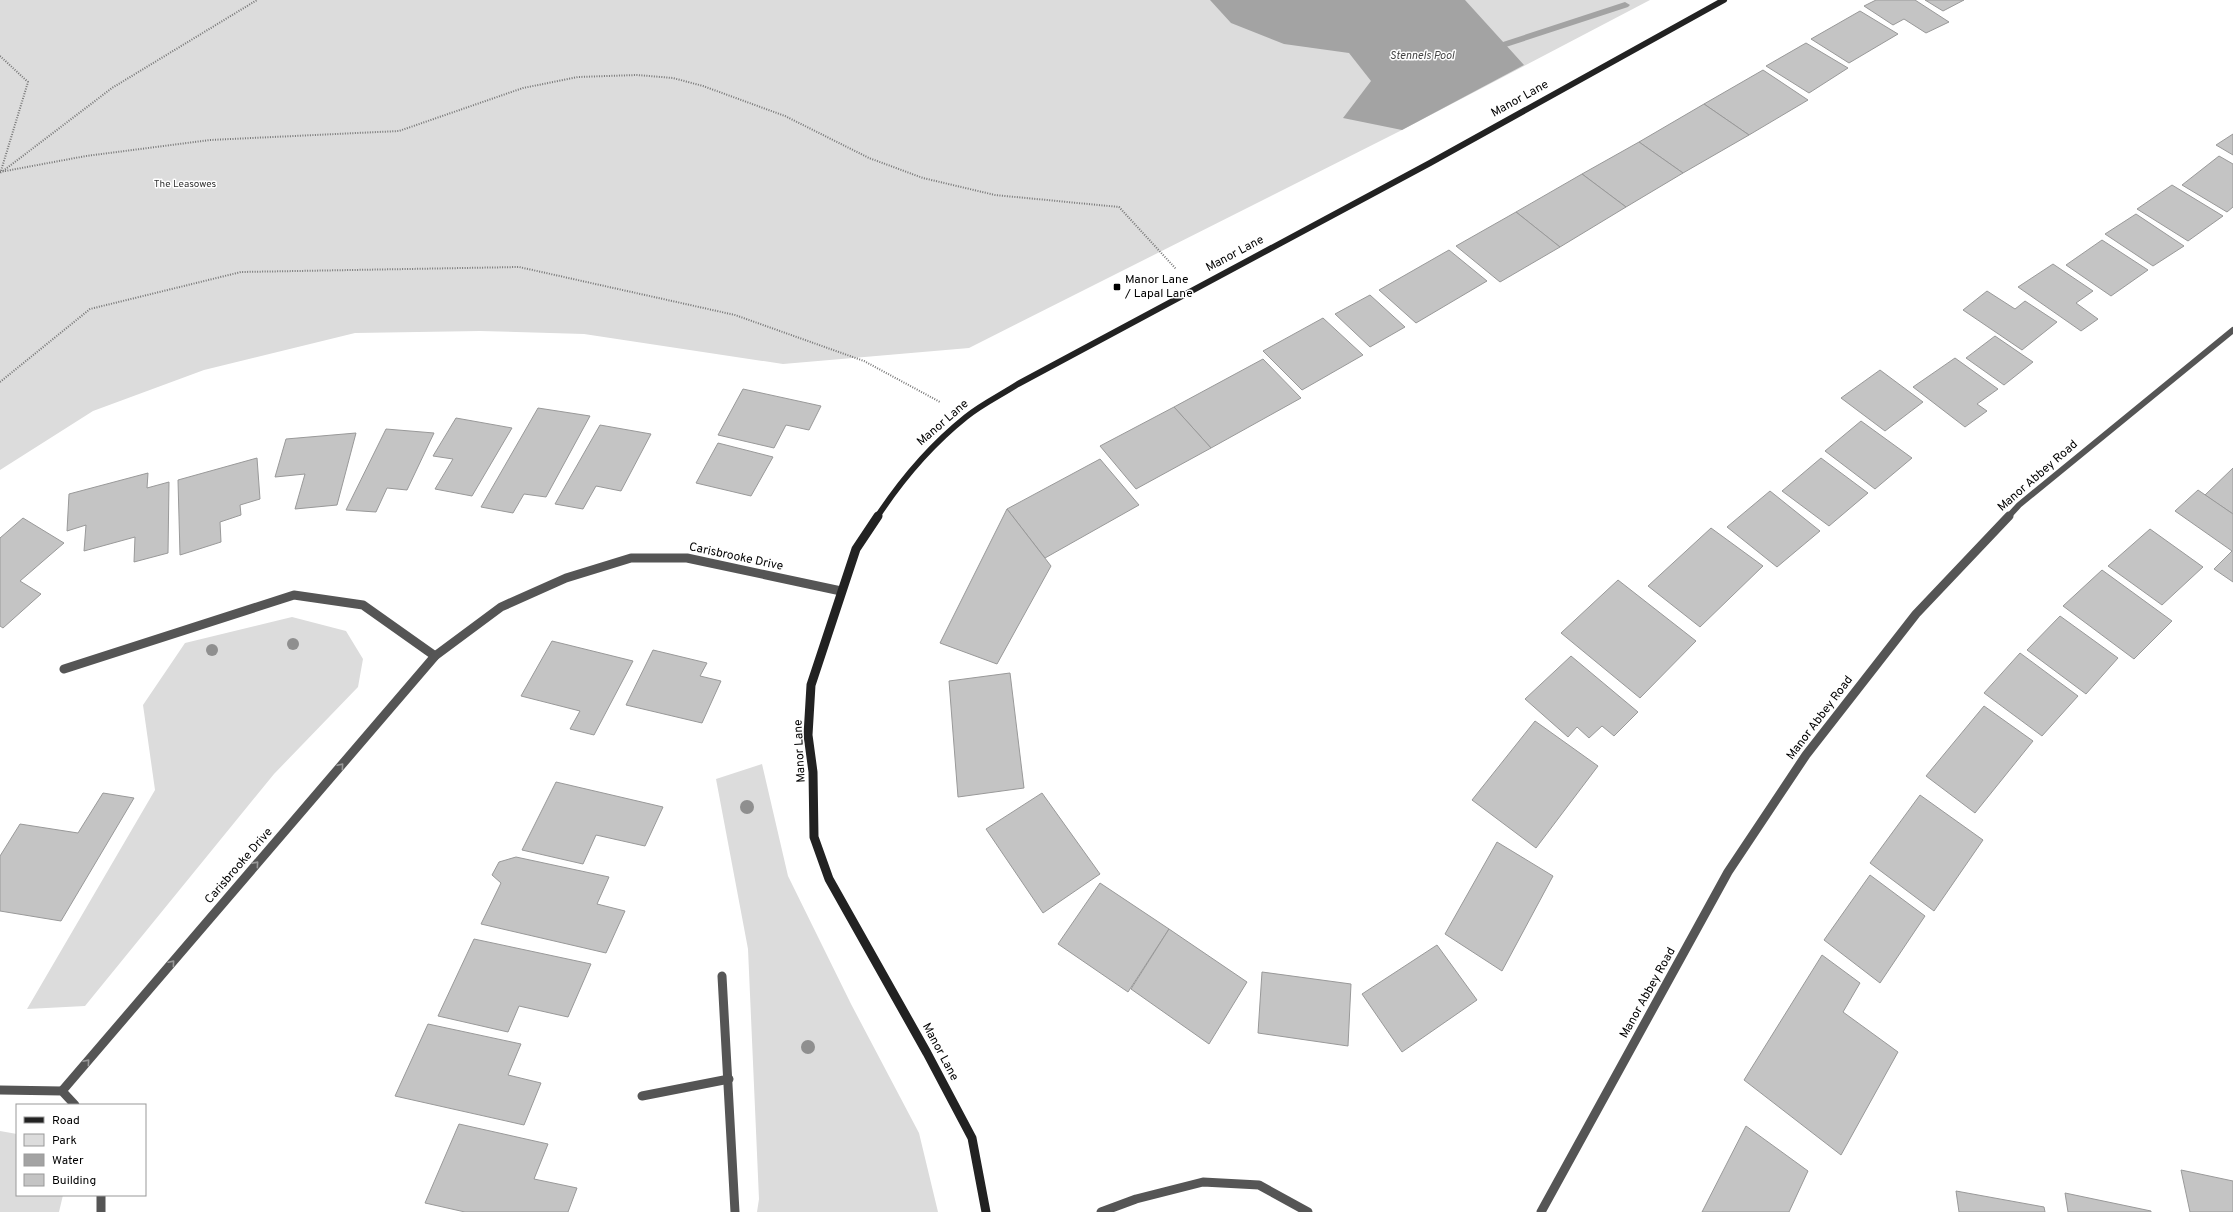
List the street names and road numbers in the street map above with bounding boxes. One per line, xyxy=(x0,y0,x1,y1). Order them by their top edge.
street label: Manor Lane xyxy=(1488,77,1552,121)
street label: Manor Lane xyxy=(1203,232,1267,276)
street label: Manor Lane xyxy=(914,396,972,450)
street label: Manor Abbey Road xyxy=(1995,437,2081,515)
street label: Carisbrooke Drive xyxy=(687,539,785,575)
street label: Manor Abbey Road xyxy=(1783,673,1857,763)
street label: Manor Lane xyxy=(790,719,810,783)
street label: Carisbrooke Drive xyxy=(202,825,276,907)
street label: Manor Abbey Road xyxy=(1616,945,1680,1041)
street label: Manor Lane xyxy=(918,1020,962,1084)

